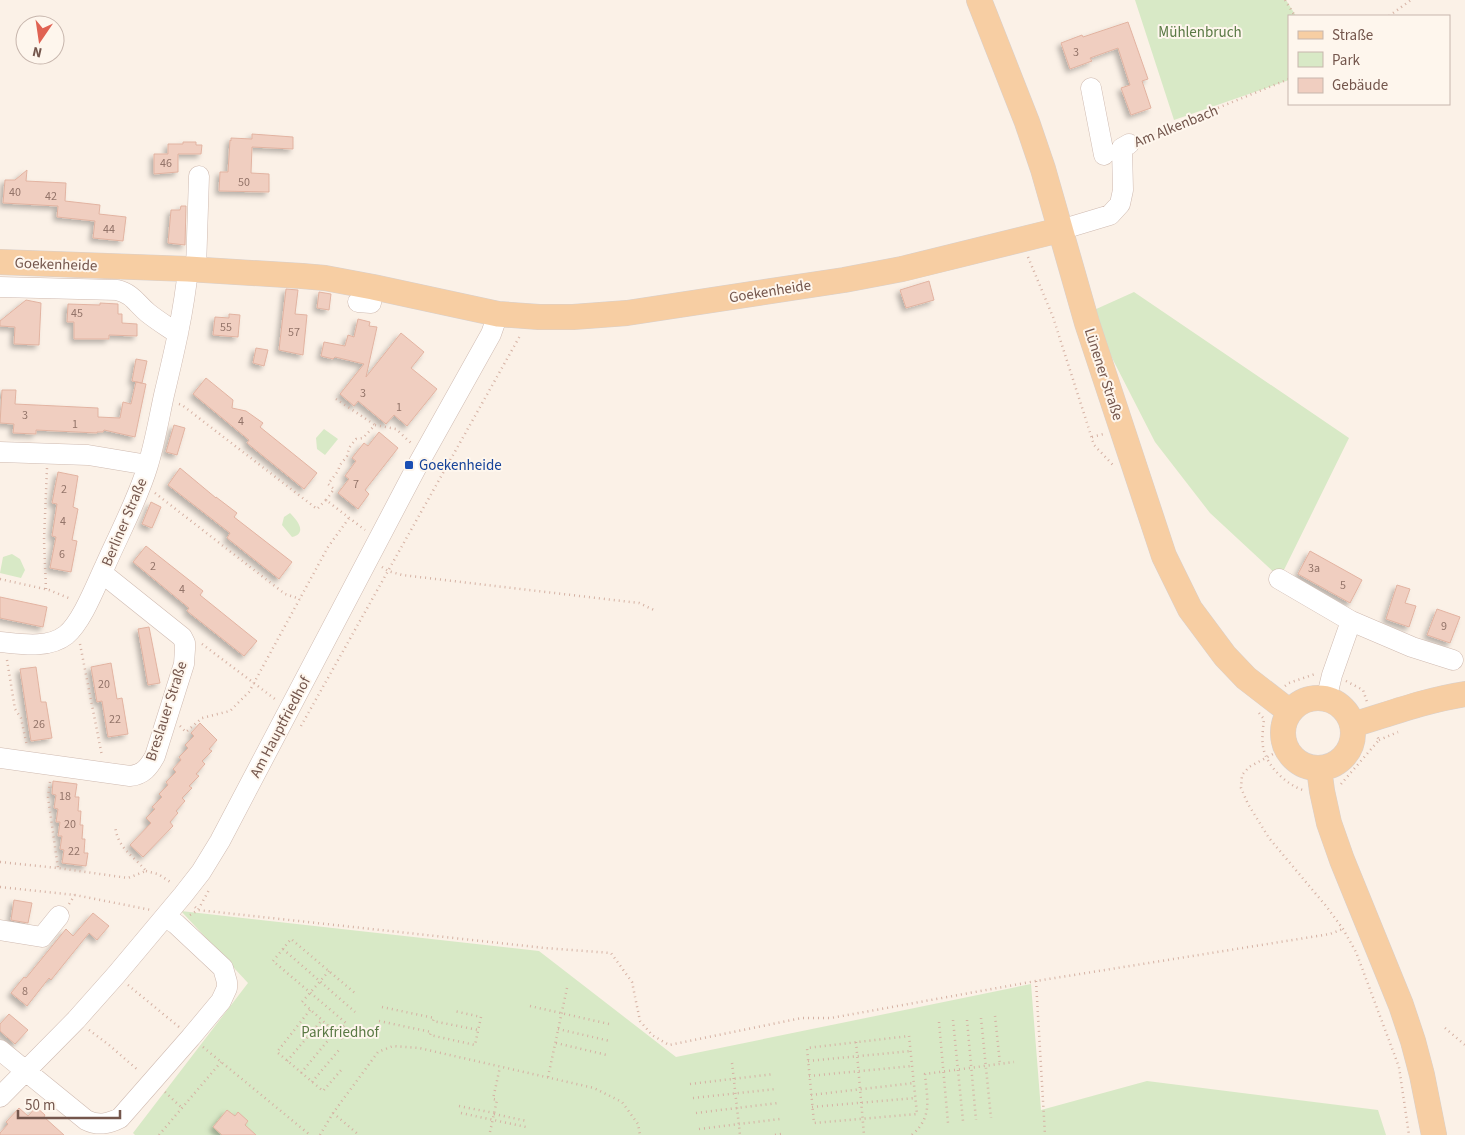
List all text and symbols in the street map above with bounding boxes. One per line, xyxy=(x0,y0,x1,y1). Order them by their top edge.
north arrow xyxy=(15,15,65,65)
legend xyxy=(1288,15,1450,105)
park label: Mühlenbruch xyxy=(1158,22,1242,43)
text: Straße xyxy=(1332,25,1373,46)
text: N xyxy=(31,41,44,62)
house number: 3 xyxy=(1073,44,1079,61)
text: Park xyxy=(1332,50,1361,71)
text: Gebäude xyxy=(1332,75,1388,96)
street label: Am Alkenbach xyxy=(1131,100,1221,153)
house number: 46 xyxy=(160,155,172,172)
house number: 50 xyxy=(238,174,250,191)
house number: 40 xyxy=(9,184,21,201)
house number: 42 xyxy=(45,188,57,205)
house number: 44 xyxy=(103,221,115,238)
street label: Goekenheide xyxy=(14,253,98,276)
street label: Goekenheide xyxy=(728,275,813,308)
house number: 45 xyxy=(71,305,83,322)
house number: 55 xyxy=(220,319,232,336)
house number: 57 xyxy=(288,324,300,341)
street label: Lünener Straße xyxy=(1079,325,1128,423)
house number: 3 xyxy=(360,385,366,402)
house number: 1 xyxy=(396,399,402,416)
house number: 3 xyxy=(22,407,28,424)
house number: 4 xyxy=(238,413,244,430)
house number: 1 xyxy=(72,416,78,433)
place label: Goekenheide xyxy=(419,455,502,476)
marker: Goekenheide xyxy=(403,459,415,471)
street label: Berliner Straße xyxy=(96,475,152,570)
house number: 7 xyxy=(353,476,359,493)
house number: 2 xyxy=(61,481,67,498)
house number: 4 xyxy=(60,513,66,530)
house number: 6 xyxy=(59,546,65,563)
house number: 2 xyxy=(150,558,156,575)
house number: 3a xyxy=(1308,560,1320,577)
house number: 5 xyxy=(1340,577,1346,594)
house number: 4 xyxy=(179,581,185,598)
house number: 9 xyxy=(1441,618,1447,635)
street label: Breslauer Straße xyxy=(140,658,193,764)
street label: Am Hauptfriedhof xyxy=(245,672,316,782)
house number: 20 xyxy=(98,676,110,693)
house number: 22 xyxy=(109,711,121,728)
house number: 26 xyxy=(33,716,45,733)
house number: 18 xyxy=(59,788,71,805)
house number: 20 xyxy=(64,816,76,833)
house number: 22 xyxy=(68,843,80,860)
house number: 8 xyxy=(22,983,28,1000)
park label: Parkfriedhof xyxy=(301,1022,379,1043)
scale bar xyxy=(18,1088,120,1120)
text: 50 m xyxy=(25,1095,55,1116)

